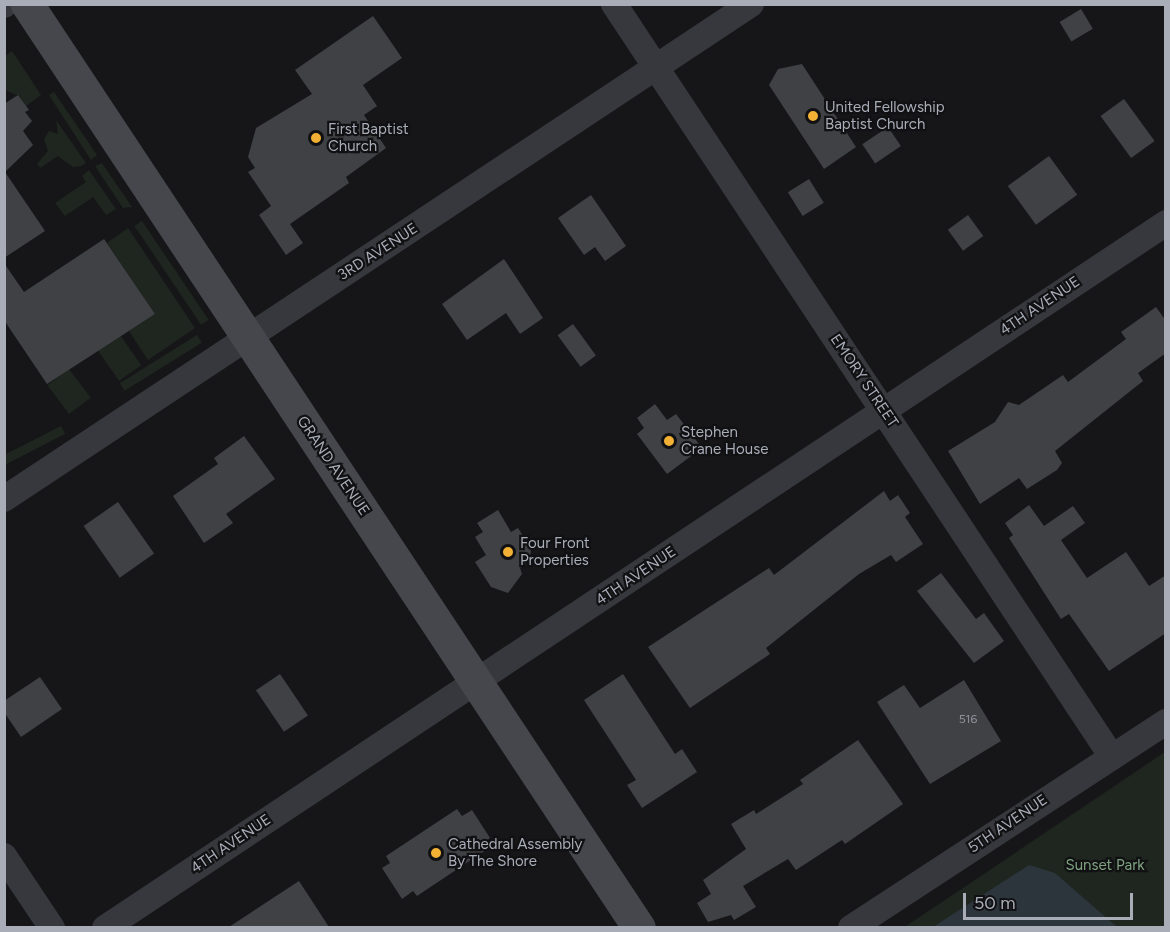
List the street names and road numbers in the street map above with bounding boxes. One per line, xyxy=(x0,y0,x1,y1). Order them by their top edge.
street label: 3RD AVENUE xyxy=(335,220,421,284)
street label: 4TH AVENUE xyxy=(997,273,1083,339)
street label: EMORY STREET xyxy=(826,331,902,431)
street label: GRAND AVENUE xyxy=(293,413,373,519)
street label: 4TH AVENUE xyxy=(593,543,679,609)
street label: 5TH AVENUE xyxy=(965,791,1051,857)
street label: 4TH AVENUE xyxy=(188,811,274,877)

